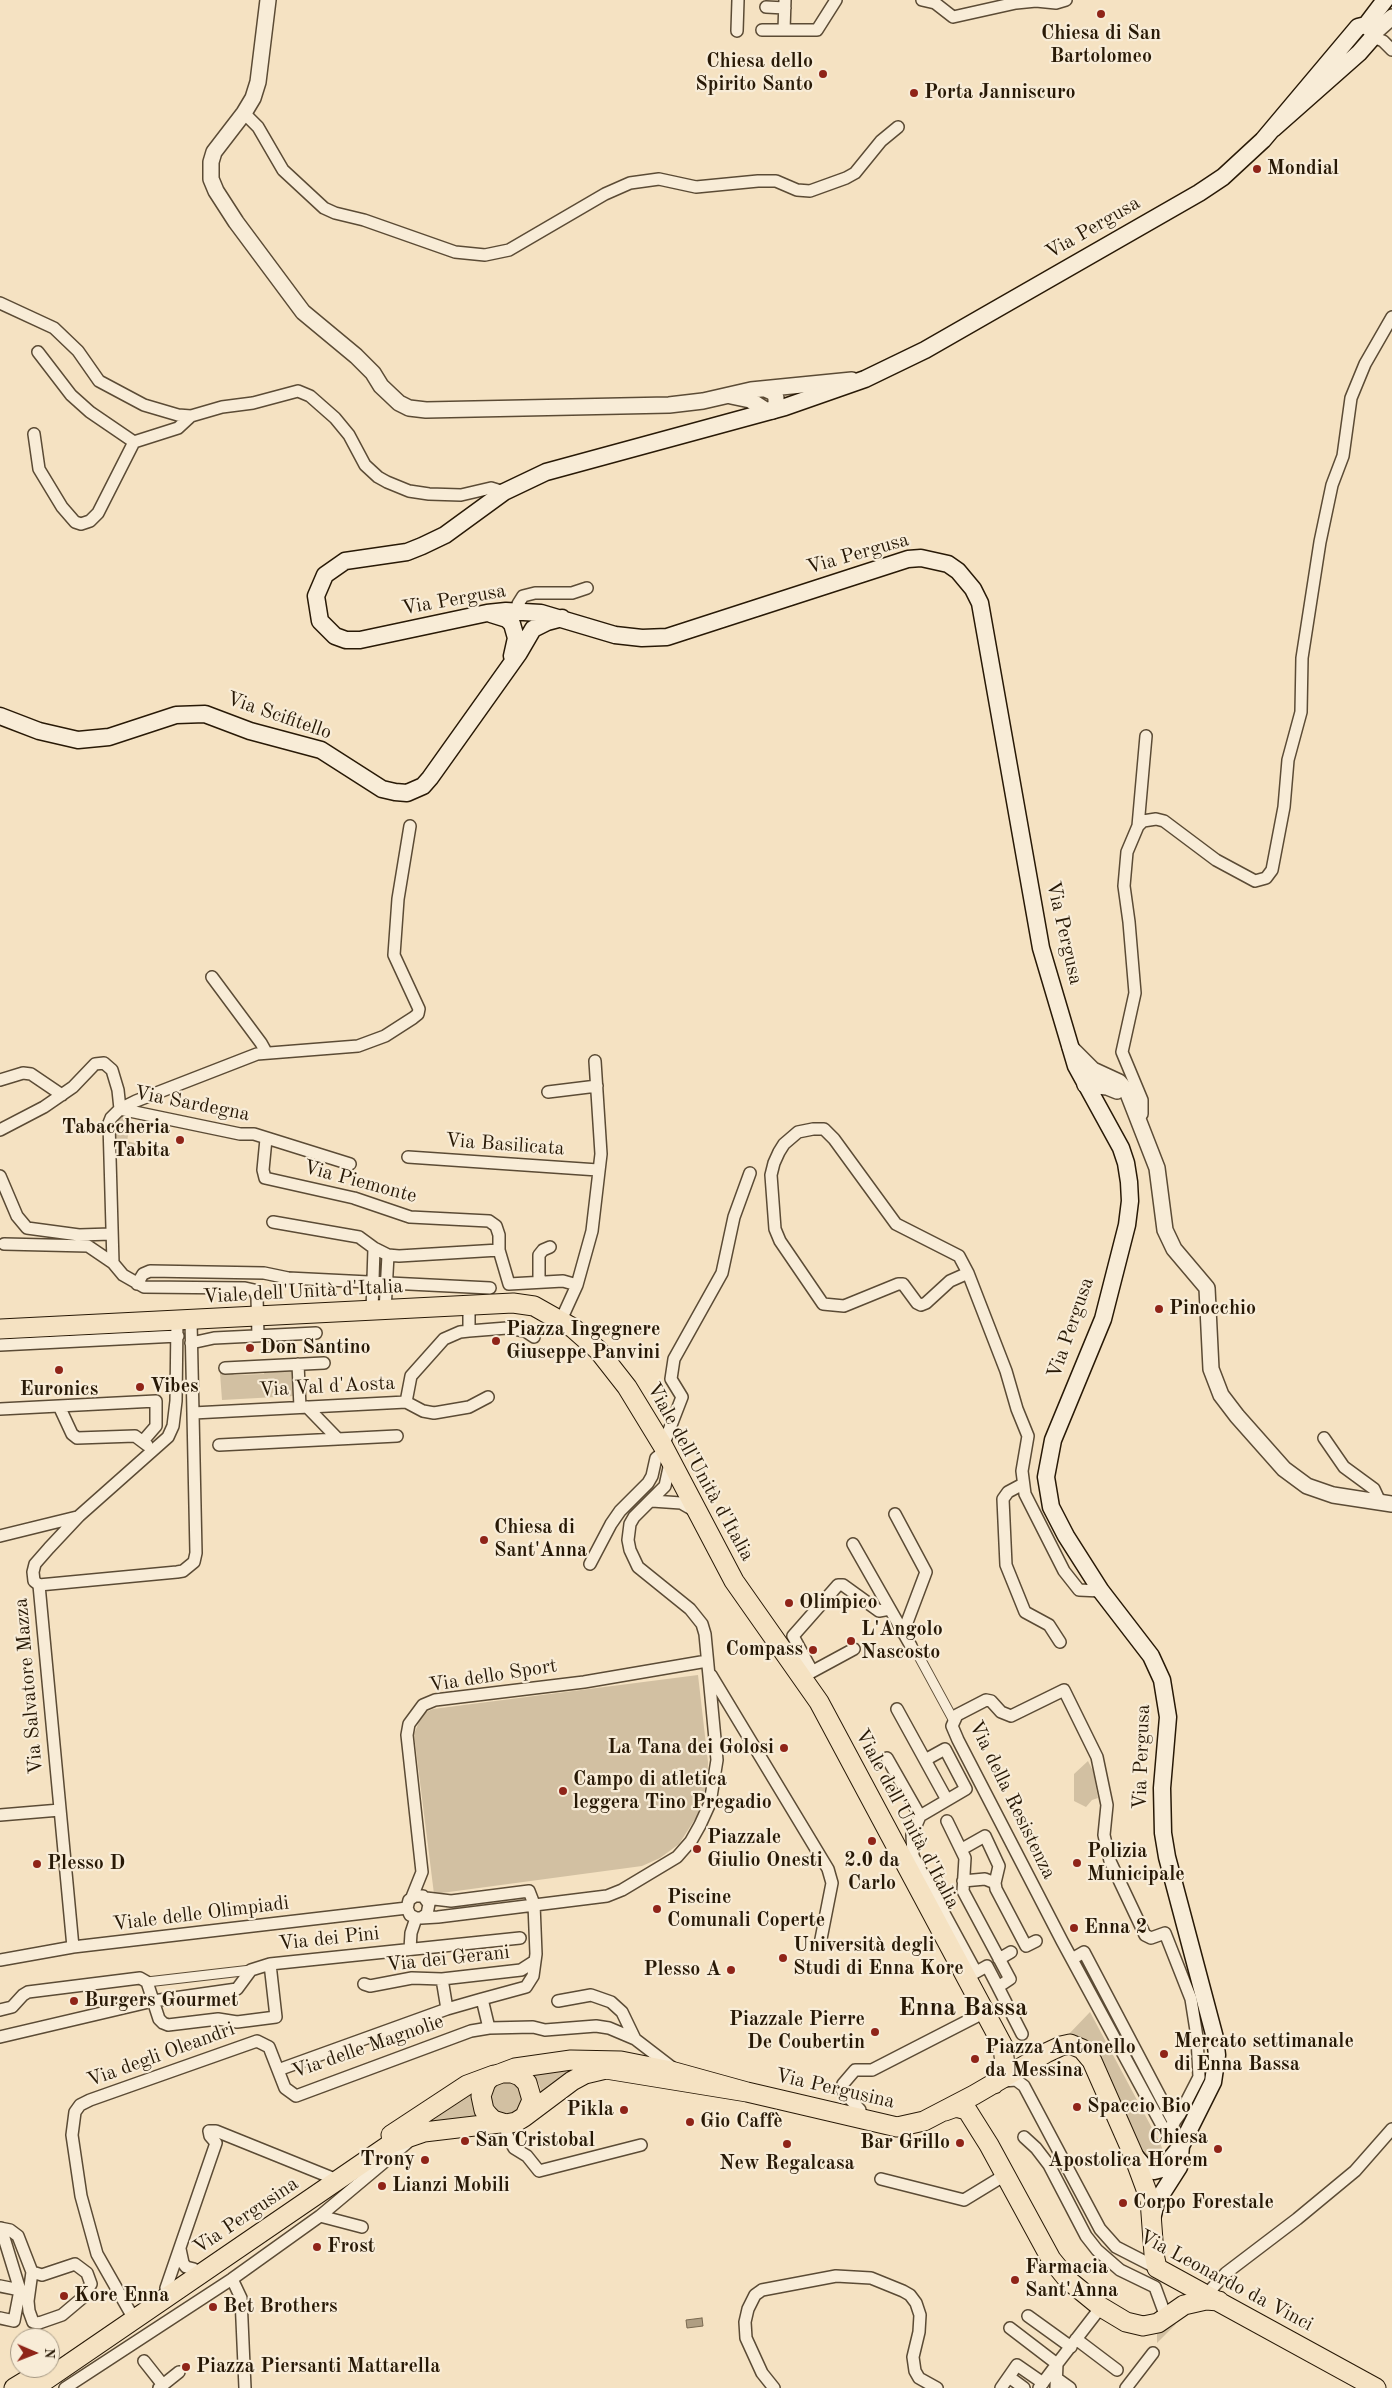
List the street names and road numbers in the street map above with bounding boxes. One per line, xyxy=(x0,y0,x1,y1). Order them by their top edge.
street label: Via Pergusa xyxy=(1041,191,1145,265)
street label: Via Pergusa xyxy=(804,528,912,580)
street label: Via Pergusa xyxy=(400,579,508,621)
street label: Via Scifitello xyxy=(223,687,335,745)
street label: Via Pergusa xyxy=(1040,879,1088,987)
street label: Via Sardegna xyxy=(132,1081,252,1127)
street label: Via Basilicata xyxy=(445,1129,565,1161)
street label: Via Piemonte xyxy=(301,1155,419,1209)
street label: Via Pergusa xyxy=(1042,1274,1100,1382)
street label: Viale dell'Unità d'Italia xyxy=(202,1275,404,1309)
street label: Via Val d'Aosta xyxy=(258,1371,396,1403)
street label: Viale dell'Unità d'Italia xyxy=(641,1379,759,1565)
street label: Via Salvatore Mazza xyxy=(9,1597,49,1775)
street label: Via dello Sport xyxy=(427,1654,559,1698)
street label: Via Pergusa xyxy=(1128,1704,1156,1810)
street label: Via della Resistenza xyxy=(963,1717,1061,1883)
street label: Viale dell'Unità d'Italia xyxy=(849,1725,965,1913)
street label: Viale delle Olimpiadi xyxy=(111,1891,291,1937)
street label: Via dei Pini xyxy=(277,1922,381,1956)
street label: Via dei Gerani xyxy=(385,1941,511,1977)
street label: Via delle Magnolie xyxy=(289,2010,447,2084)
street label: Via degli Oleandri xyxy=(84,2017,238,2093)
street label: Via Pergusina xyxy=(773,2064,897,2114)
street label: Via Pergusina xyxy=(189,2172,303,2260)
street label: Via Leonardo da Vinci xyxy=(1135,2225,1317,2337)

